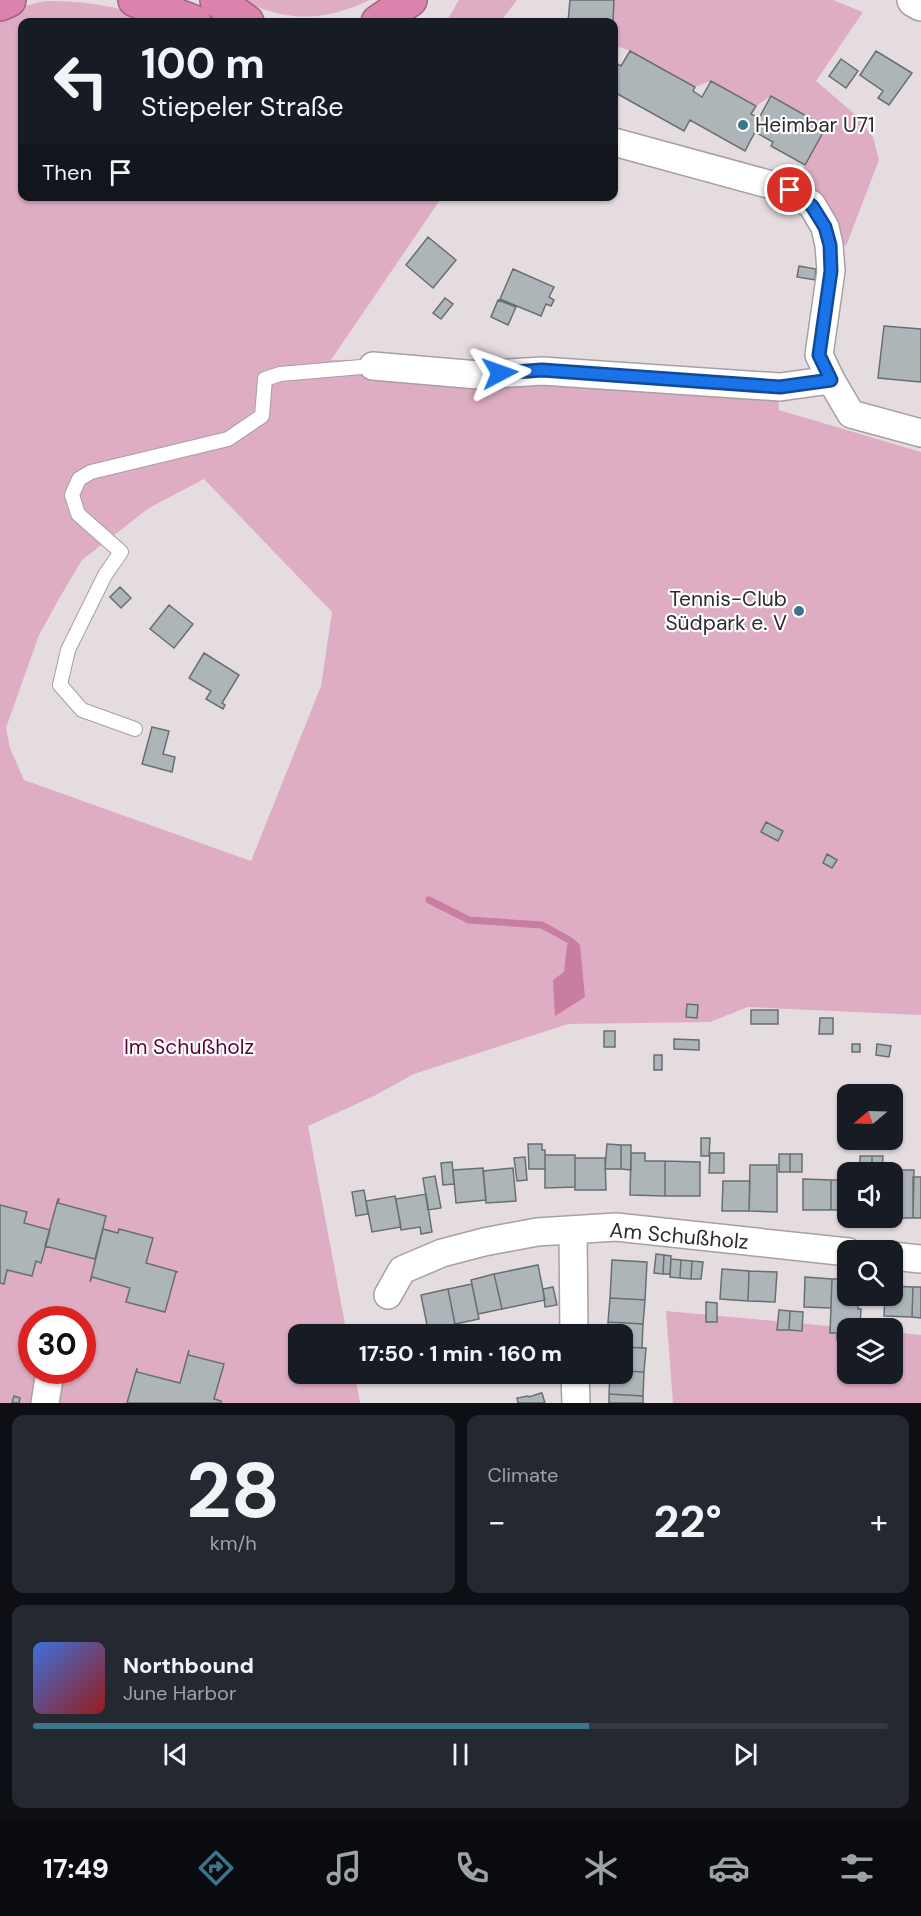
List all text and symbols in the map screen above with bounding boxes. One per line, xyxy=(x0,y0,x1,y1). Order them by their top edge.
text: 100 m xyxy=(141,36,265,91)
icon: left xyxy=(42,42,120,120)
text: Stiepeler Straße xyxy=(141,89,344,124)
place label: Heimbar U71 xyxy=(755,111,875,139)
marker: Heimbar U71 xyxy=(736,118,750,132)
icon: arrive xyxy=(104,156,137,189)
text: Then xyxy=(42,158,92,187)
pin xyxy=(764,164,815,215)
icon: arrive xyxy=(773,173,806,206)
position arrow xyxy=(468,341,532,405)
place label: Tennis-Club Südpark e. V xyxy=(665,585,787,637)
marker: Tennis-Club Südpark e. V xyxy=(792,604,806,618)
park label: Im Schußholz xyxy=(124,1033,254,1061)
north arrow xyxy=(837,1084,903,1150)
map controls xyxy=(837,1084,903,1384)
button: sound xyxy=(837,1162,903,1228)
street label: Am Schußholz xyxy=(608,1216,750,1256)
button: search xyxy=(837,1240,903,1306)
speed limit sign: 30 xyxy=(18,1306,96,1384)
button: layers xyxy=(837,1318,903,1384)
text: 17:50 · 1 min · 160 m xyxy=(359,1339,562,1368)
text: 28 xyxy=(186,1440,280,1541)
text: Climate xyxy=(488,1462,558,1488)
text: 22° xyxy=(654,1492,722,1551)
text: − xyxy=(488,1500,506,1543)
text: + xyxy=(870,1500,888,1543)
text: km/h xyxy=(210,1530,257,1556)
text: Northbound xyxy=(123,1651,254,1680)
text: June Harbor xyxy=(123,1680,236,1706)
icon: previous xyxy=(159,1738,192,1771)
icon: pause xyxy=(444,1738,477,1771)
icon: next xyxy=(729,1738,762,1771)
icon: directions xyxy=(195,1847,237,1889)
icon: music xyxy=(323,1847,365,1889)
icon: phone xyxy=(451,1847,493,1889)
icon: climate xyxy=(580,1847,622,1889)
icon: car xyxy=(708,1847,750,1889)
icon: filters xyxy=(836,1847,878,1889)
text: 17:49 xyxy=(43,1851,109,1886)

